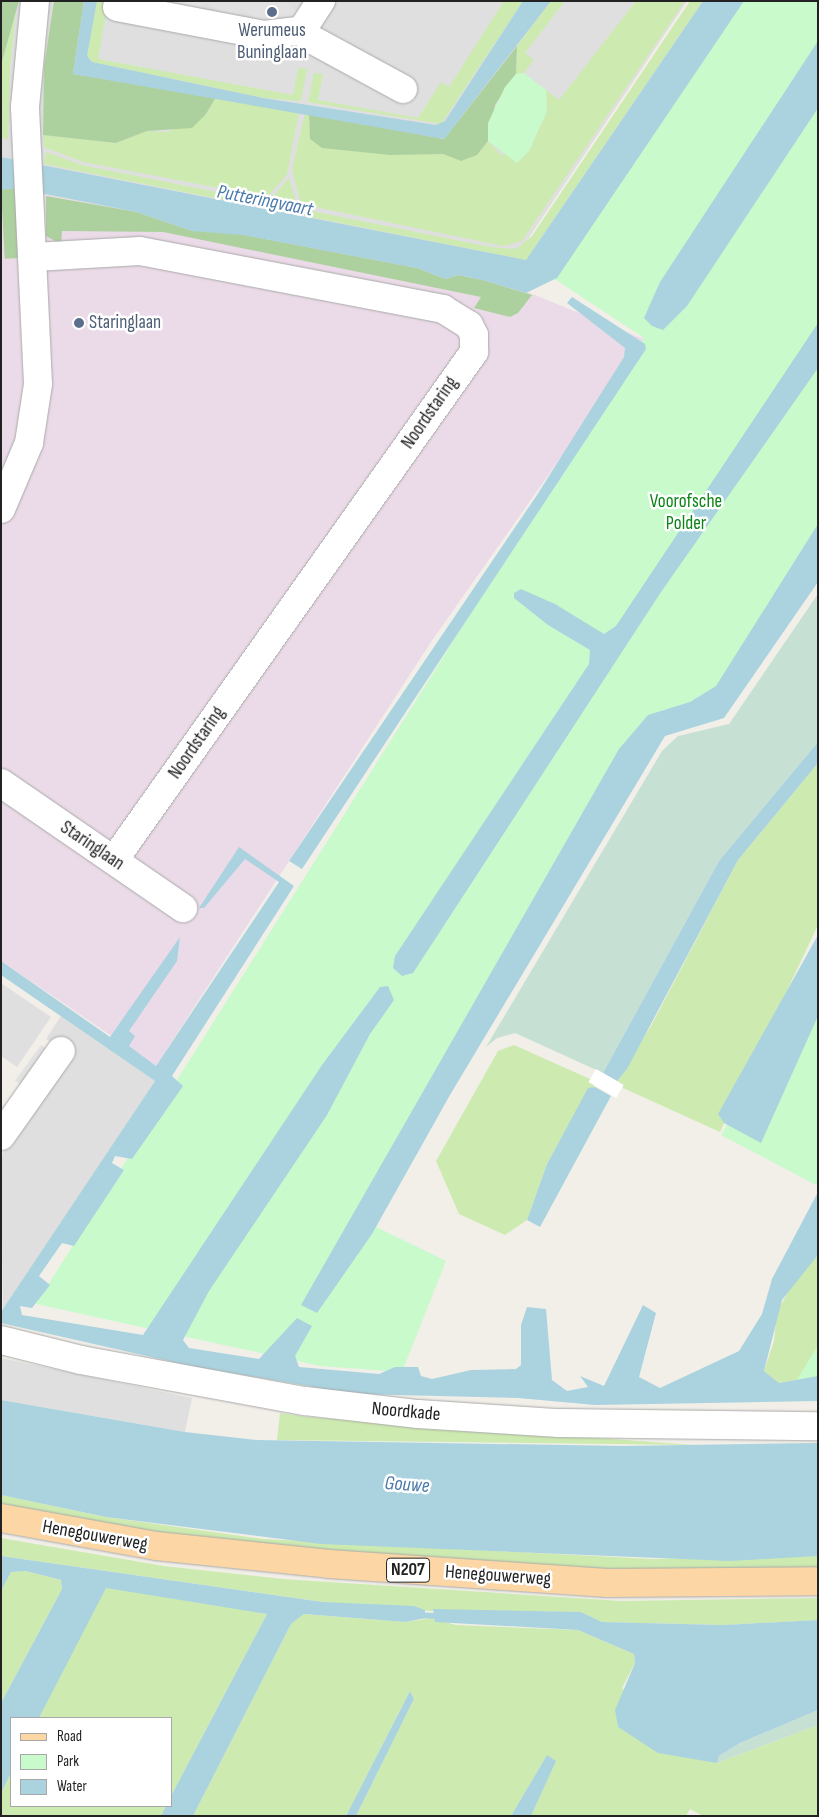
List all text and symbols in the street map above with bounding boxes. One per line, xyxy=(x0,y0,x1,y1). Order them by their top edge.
marker: Werumeus Buninglaan xyxy=(266,6,278,18)
place label: Werumeus Buninglaan xyxy=(237,20,307,64)
water label: Putteringvaart xyxy=(215,180,315,222)
place label: Staringlaan xyxy=(89,312,161,334)
marker: Staringlaan xyxy=(73,317,85,329)
street label: Noordstaring xyxy=(397,372,463,454)
park label: Voorofsche Polder xyxy=(650,491,722,535)
street label: Noordstaring xyxy=(164,702,230,784)
street label: Staringlaan xyxy=(56,816,128,876)
street label: Noordkade xyxy=(371,1398,441,1426)
water label: Gouwe xyxy=(384,1471,430,1499)
street label: Henegouwerweg xyxy=(41,1516,149,1556)
road number: N207 xyxy=(386,1554,430,1586)
street label: Henegouwerweg xyxy=(444,1561,552,1591)
legend xyxy=(10,1717,172,1807)
text: Road xyxy=(57,1727,82,1746)
text: Park xyxy=(57,1752,79,1771)
text: Water xyxy=(57,1777,87,1796)

